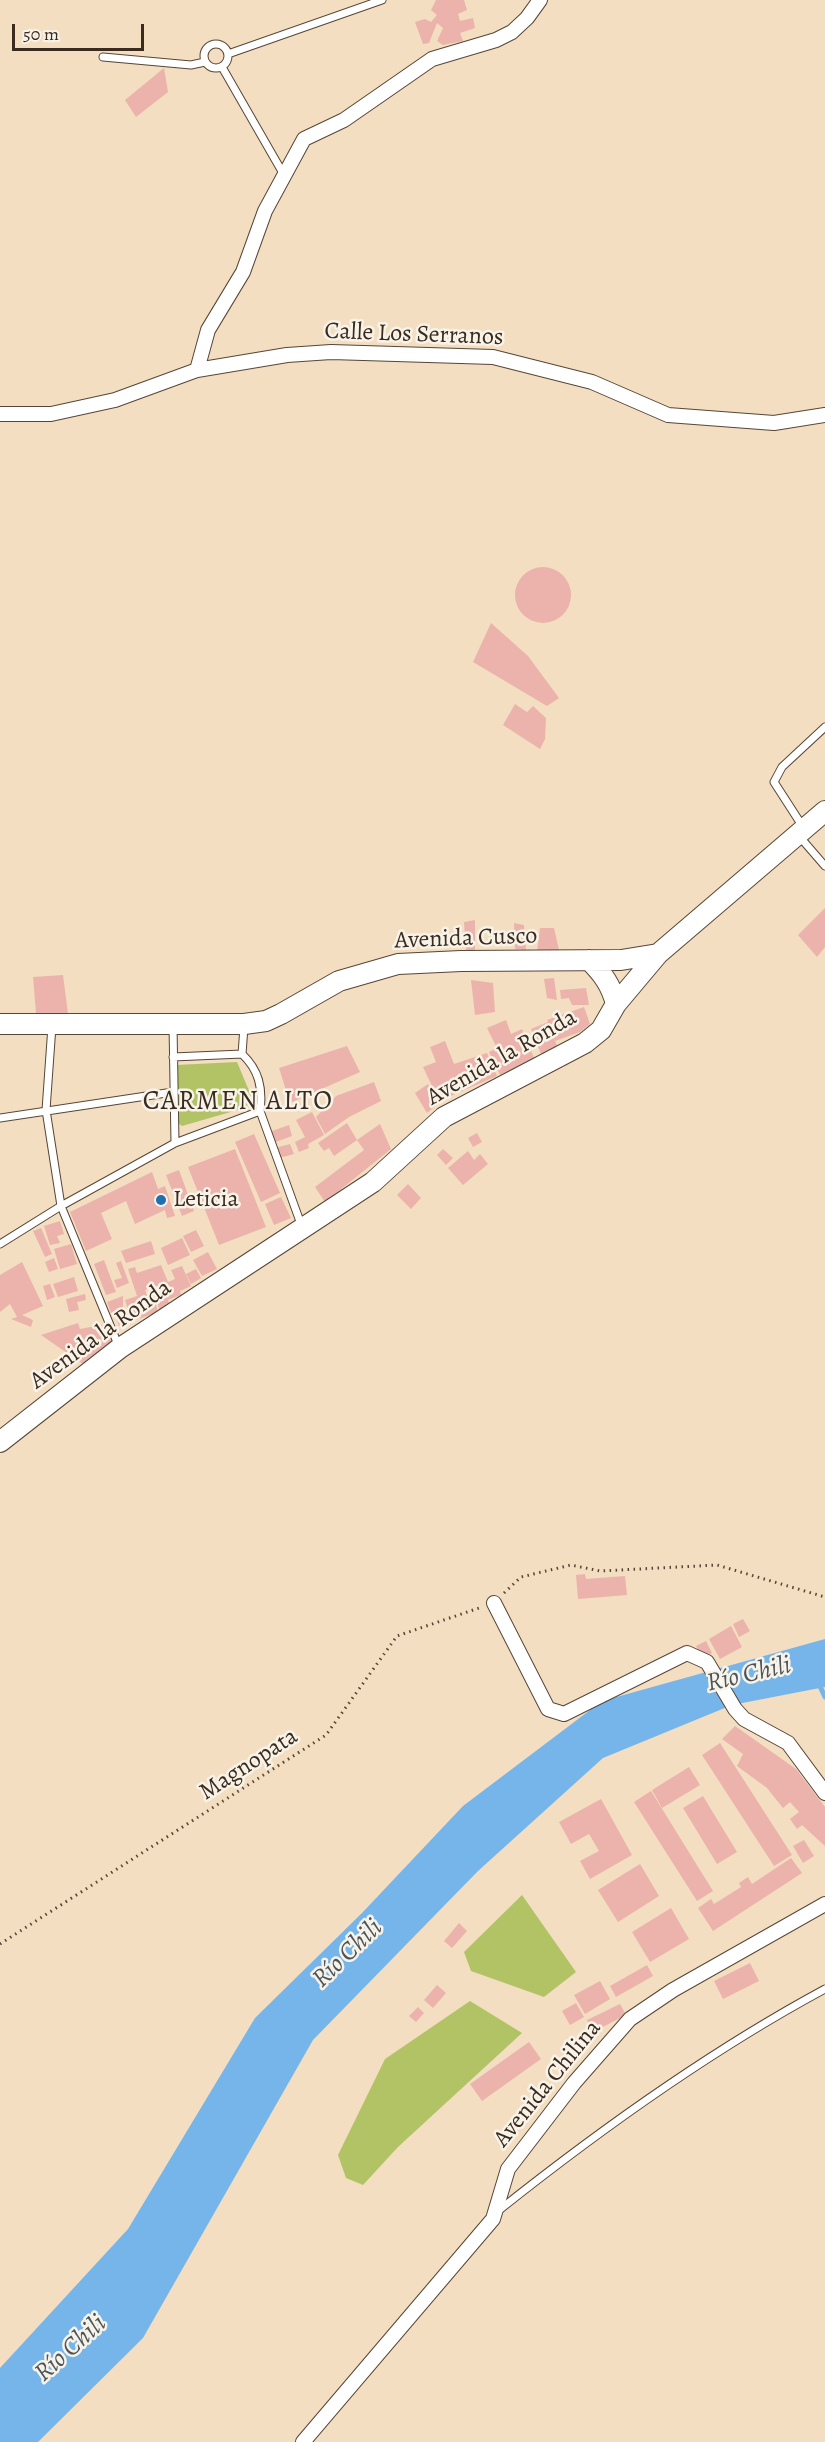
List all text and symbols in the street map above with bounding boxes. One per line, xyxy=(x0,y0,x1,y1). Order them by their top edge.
scale bar xyxy=(15,12,147,50)
text: 50 m xyxy=(23,22,59,46)
street label: Calle Los Serranos xyxy=(324,317,504,353)
street label: Avenida Cusco xyxy=(394,922,538,956)
street label: Avenida la Ronda xyxy=(422,1003,582,1113)
district label: CARMEN ALTO xyxy=(143,1086,333,1118)
place label: Leticia xyxy=(173,1186,239,1214)
marker: Leticia xyxy=(154,1193,168,1207)
street label: Avenida la Ronda xyxy=(24,1274,178,1396)
water label: Río Chili xyxy=(704,1650,794,1700)
street label: Magnopata xyxy=(194,1723,304,1807)
water label: Río Chili xyxy=(306,1913,390,1995)
street label: Avenida Chilina xyxy=(488,2015,608,2153)
water label: Río Chili xyxy=(29,2309,113,2389)

